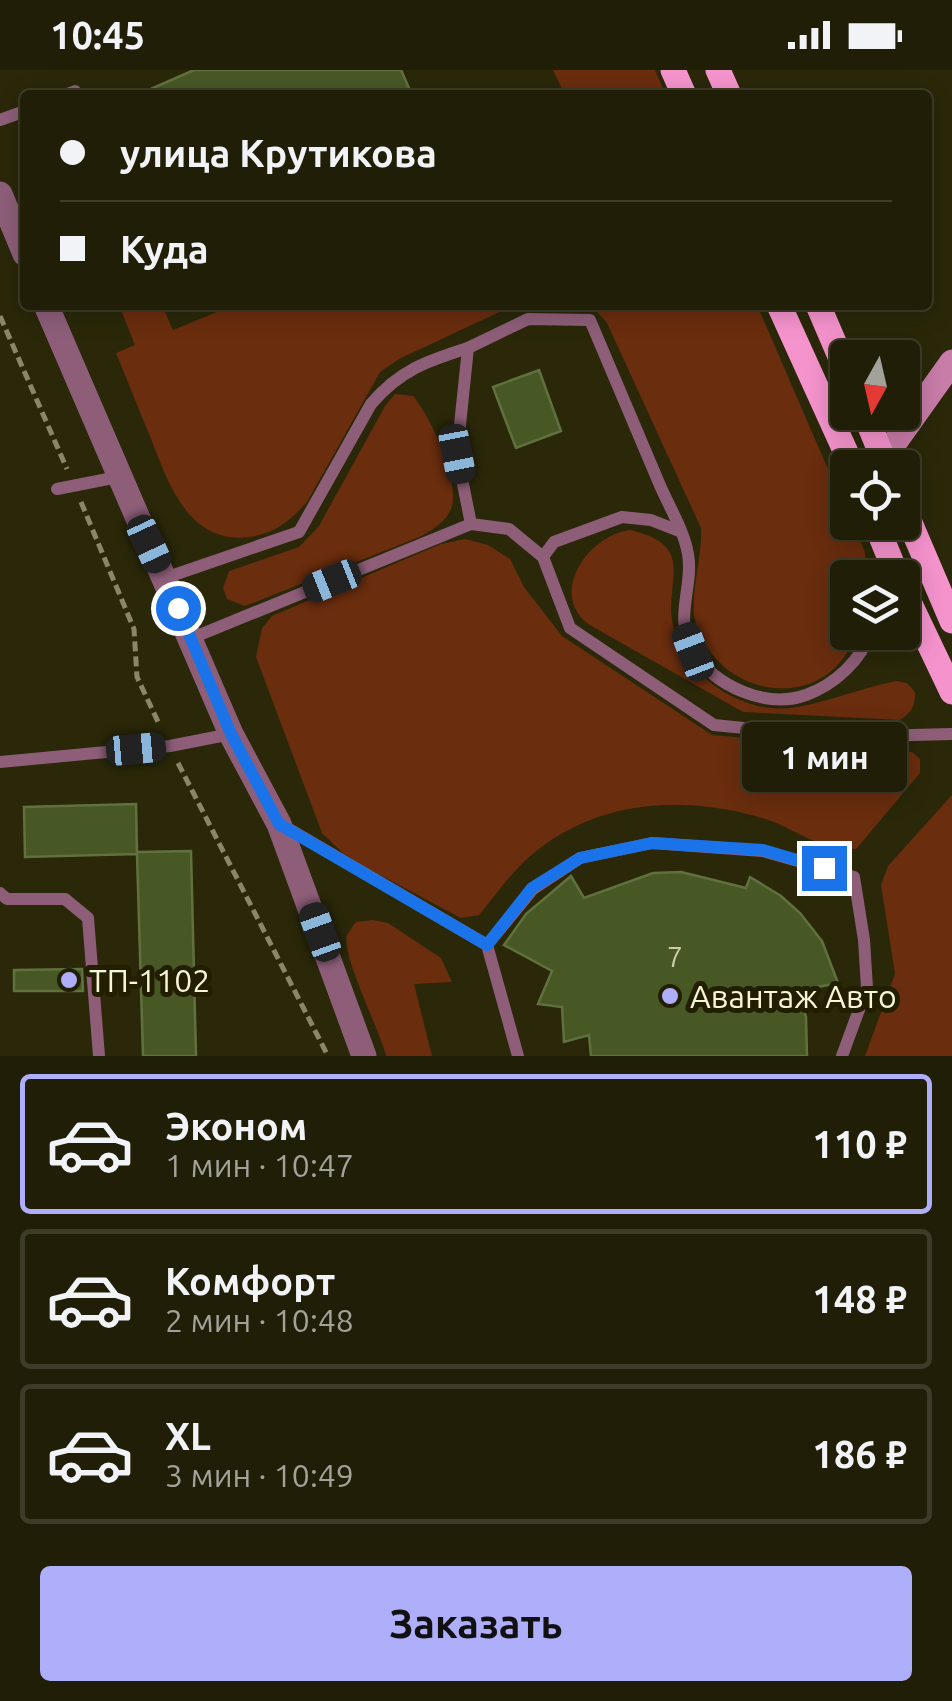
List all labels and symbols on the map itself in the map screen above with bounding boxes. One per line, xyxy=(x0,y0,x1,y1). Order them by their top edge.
north arrow xyxy=(830,340,920,430)
car xyxy=(437,422,477,486)
car xyxy=(123,510,175,578)
car xyxy=(299,556,365,606)
route start xyxy=(156,586,201,631)
car xyxy=(668,619,718,685)
callout: 1 мин xyxy=(742,723,906,793)
car xyxy=(105,731,167,767)
route end xyxy=(802,846,847,891)
car xyxy=(296,899,344,965)
house number: 7 xyxy=(667,941,683,972)
place label: ТП-1102 xyxy=(89,962,210,998)
marker: ТП-1102 xyxy=(58,969,80,991)
place label: Авантаж Авто xyxy=(690,978,897,1014)
marker: Авантаж Авто xyxy=(659,985,681,1007)

